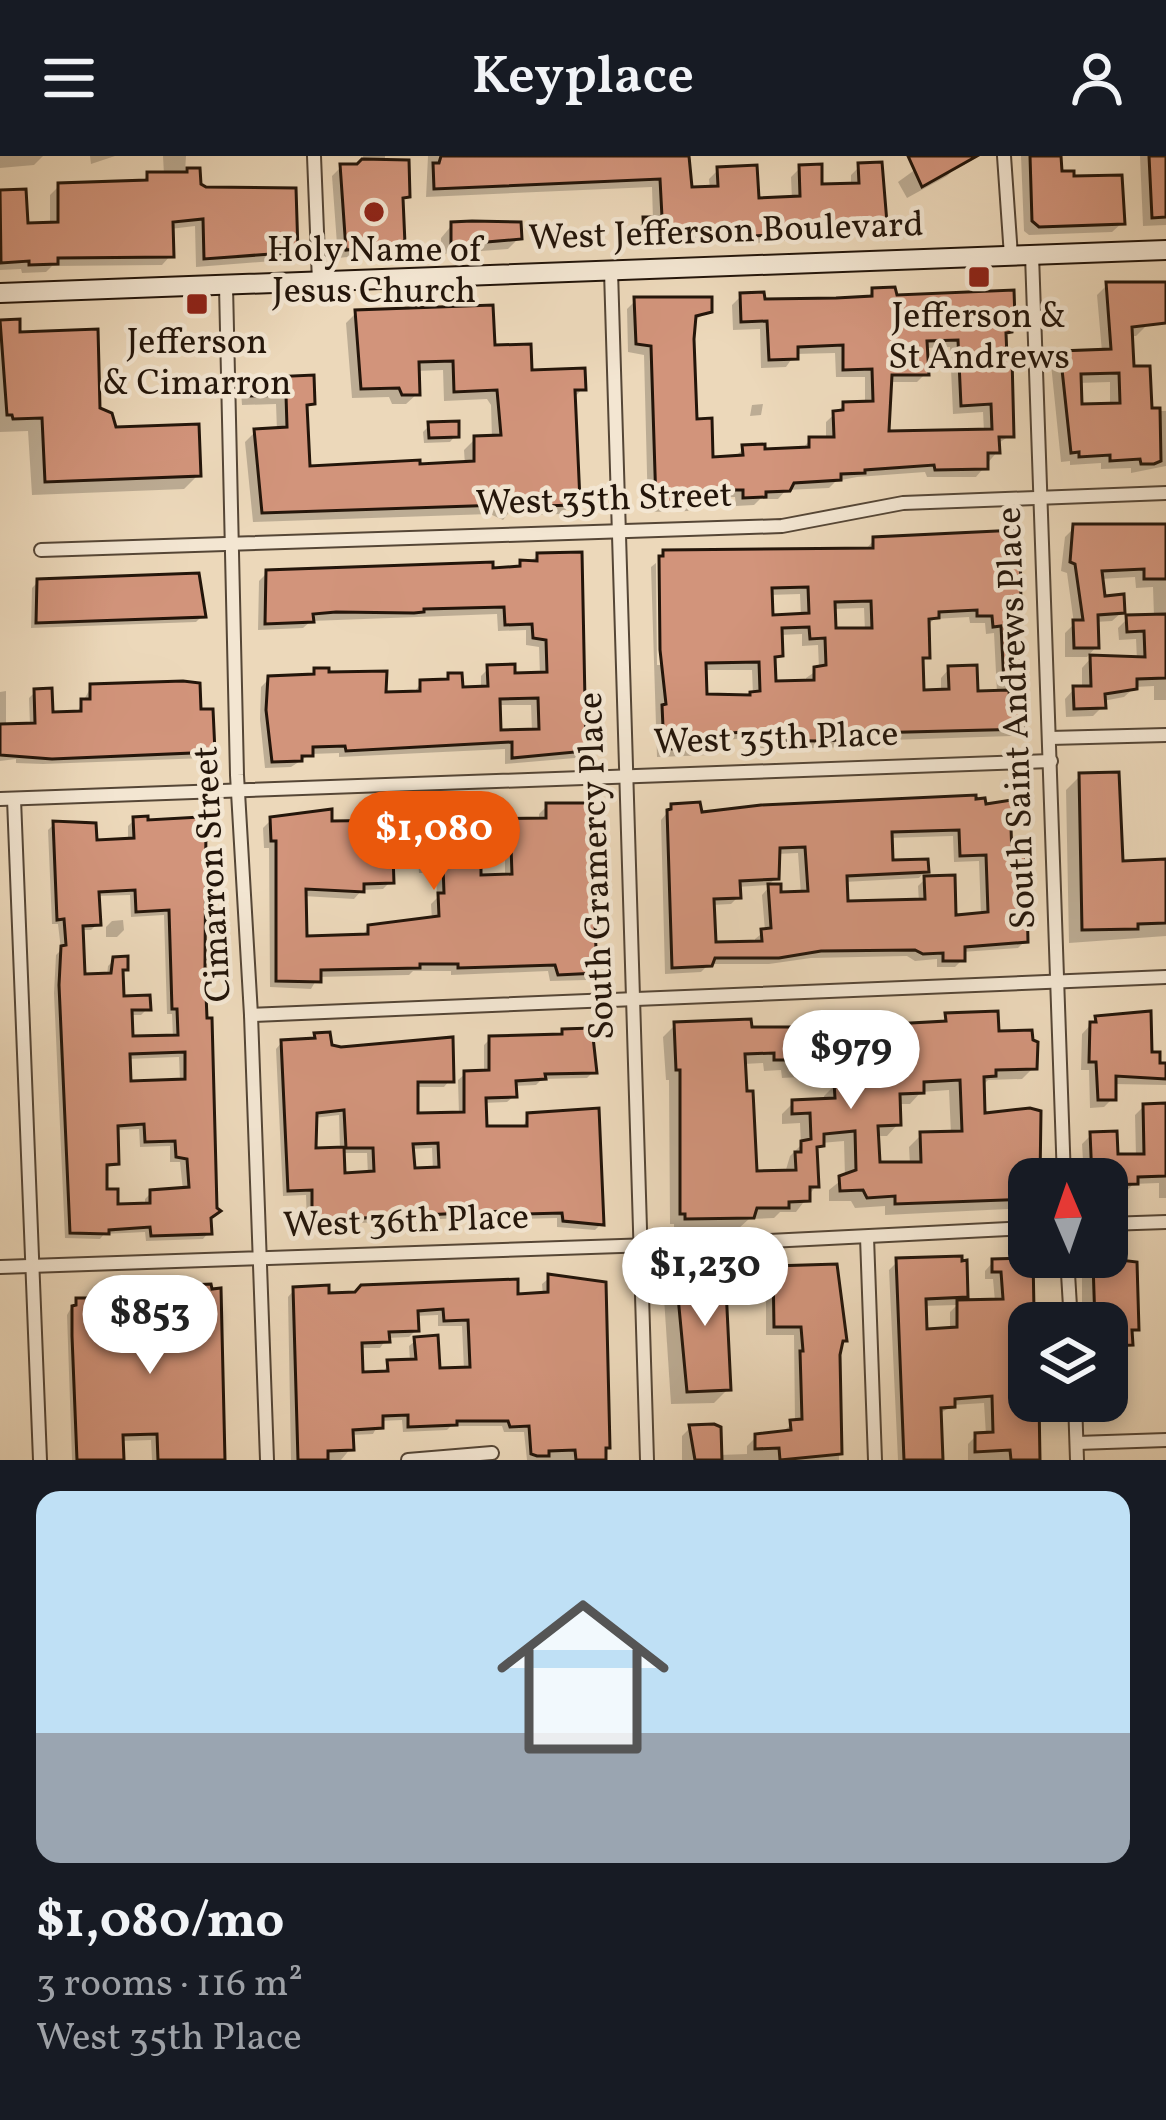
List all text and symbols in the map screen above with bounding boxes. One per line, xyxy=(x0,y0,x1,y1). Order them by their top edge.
text: Keyplace xyxy=(472,41,694,116)
icon: menu xyxy=(36,45,102,111)
icon: person xyxy=(1064,45,1130,111)
marker: Holy Name of Jesus Church xyxy=(361,199,387,225)
street label: West Jefferson Boulevard xyxy=(528,201,924,265)
place label: Holy Name of Jesus Church xyxy=(267,227,485,318)
marker: Jefferson & St Andrews xyxy=(966,264,992,290)
marker: Jefferson & Cimarron xyxy=(184,291,210,317)
place label: Jefferson & St Andrews xyxy=(888,293,1070,384)
place label: Jefferson & Cimarron xyxy=(103,319,291,410)
street label: West 35th Street xyxy=(475,472,733,530)
street label: South Saint Andrews Place xyxy=(986,506,1050,930)
street label: South Gramercy Place xyxy=(567,691,629,1041)
street label: West 35th Place xyxy=(653,711,899,769)
street label: Cimarron Street xyxy=(182,745,246,1003)
pin: $1,080 xyxy=(336,791,532,893)
text: $1,080 xyxy=(375,803,493,857)
pin: $979 xyxy=(780,1010,922,1112)
text: $979 xyxy=(810,1022,892,1076)
north arrow xyxy=(1008,1158,1128,1278)
map controls xyxy=(1008,1158,1128,1422)
street label: West 36th Place xyxy=(282,1194,530,1252)
pin: $1,230 xyxy=(607,1227,803,1329)
text: $1,230 xyxy=(649,1239,761,1293)
pin: $853 xyxy=(79,1275,221,1377)
text: $853 xyxy=(110,1287,190,1341)
button: layers xyxy=(1008,1302,1128,1422)
icon: home xyxy=(475,1569,691,1785)
text: $1,080/mo xyxy=(36,1887,285,1958)
text: 3 rooms · 116 m² xyxy=(36,1958,303,2012)
text: West 35th Place xyxy=(36,2012,302,2066)

